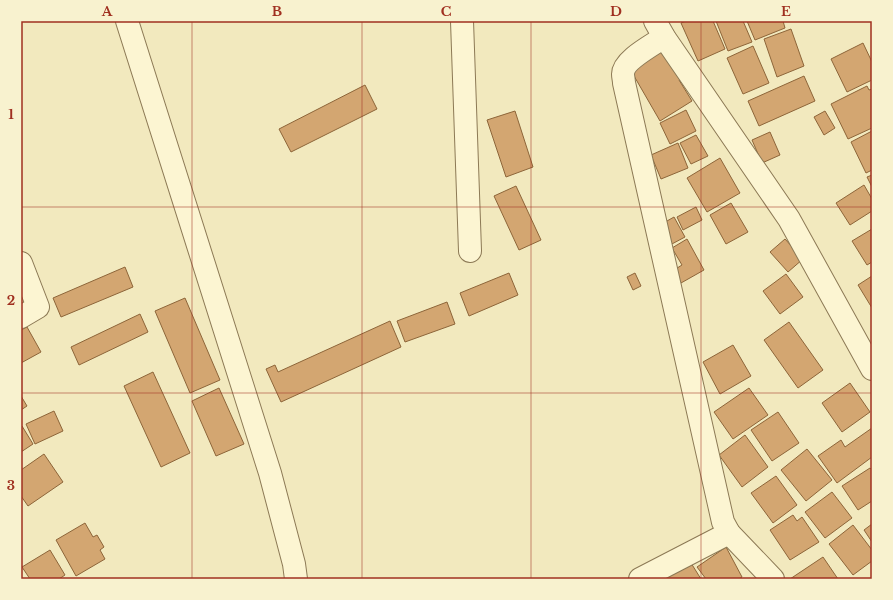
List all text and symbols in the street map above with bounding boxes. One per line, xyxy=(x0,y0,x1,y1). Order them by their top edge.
text: A xyxy=(101,3,113,20)
text: B xyxy=(272,3,282,20)
text: C xyxy=(441,3,452,20)
text: D xyxy=(610,3,622,20)
text: E xyxy=(781,3,791,20)
text: 1 xyxy=(8,106,14,123)
text: 2 xyxy=(7,292,15,309)
text: 3 xyxy=(7,477,15,494)

